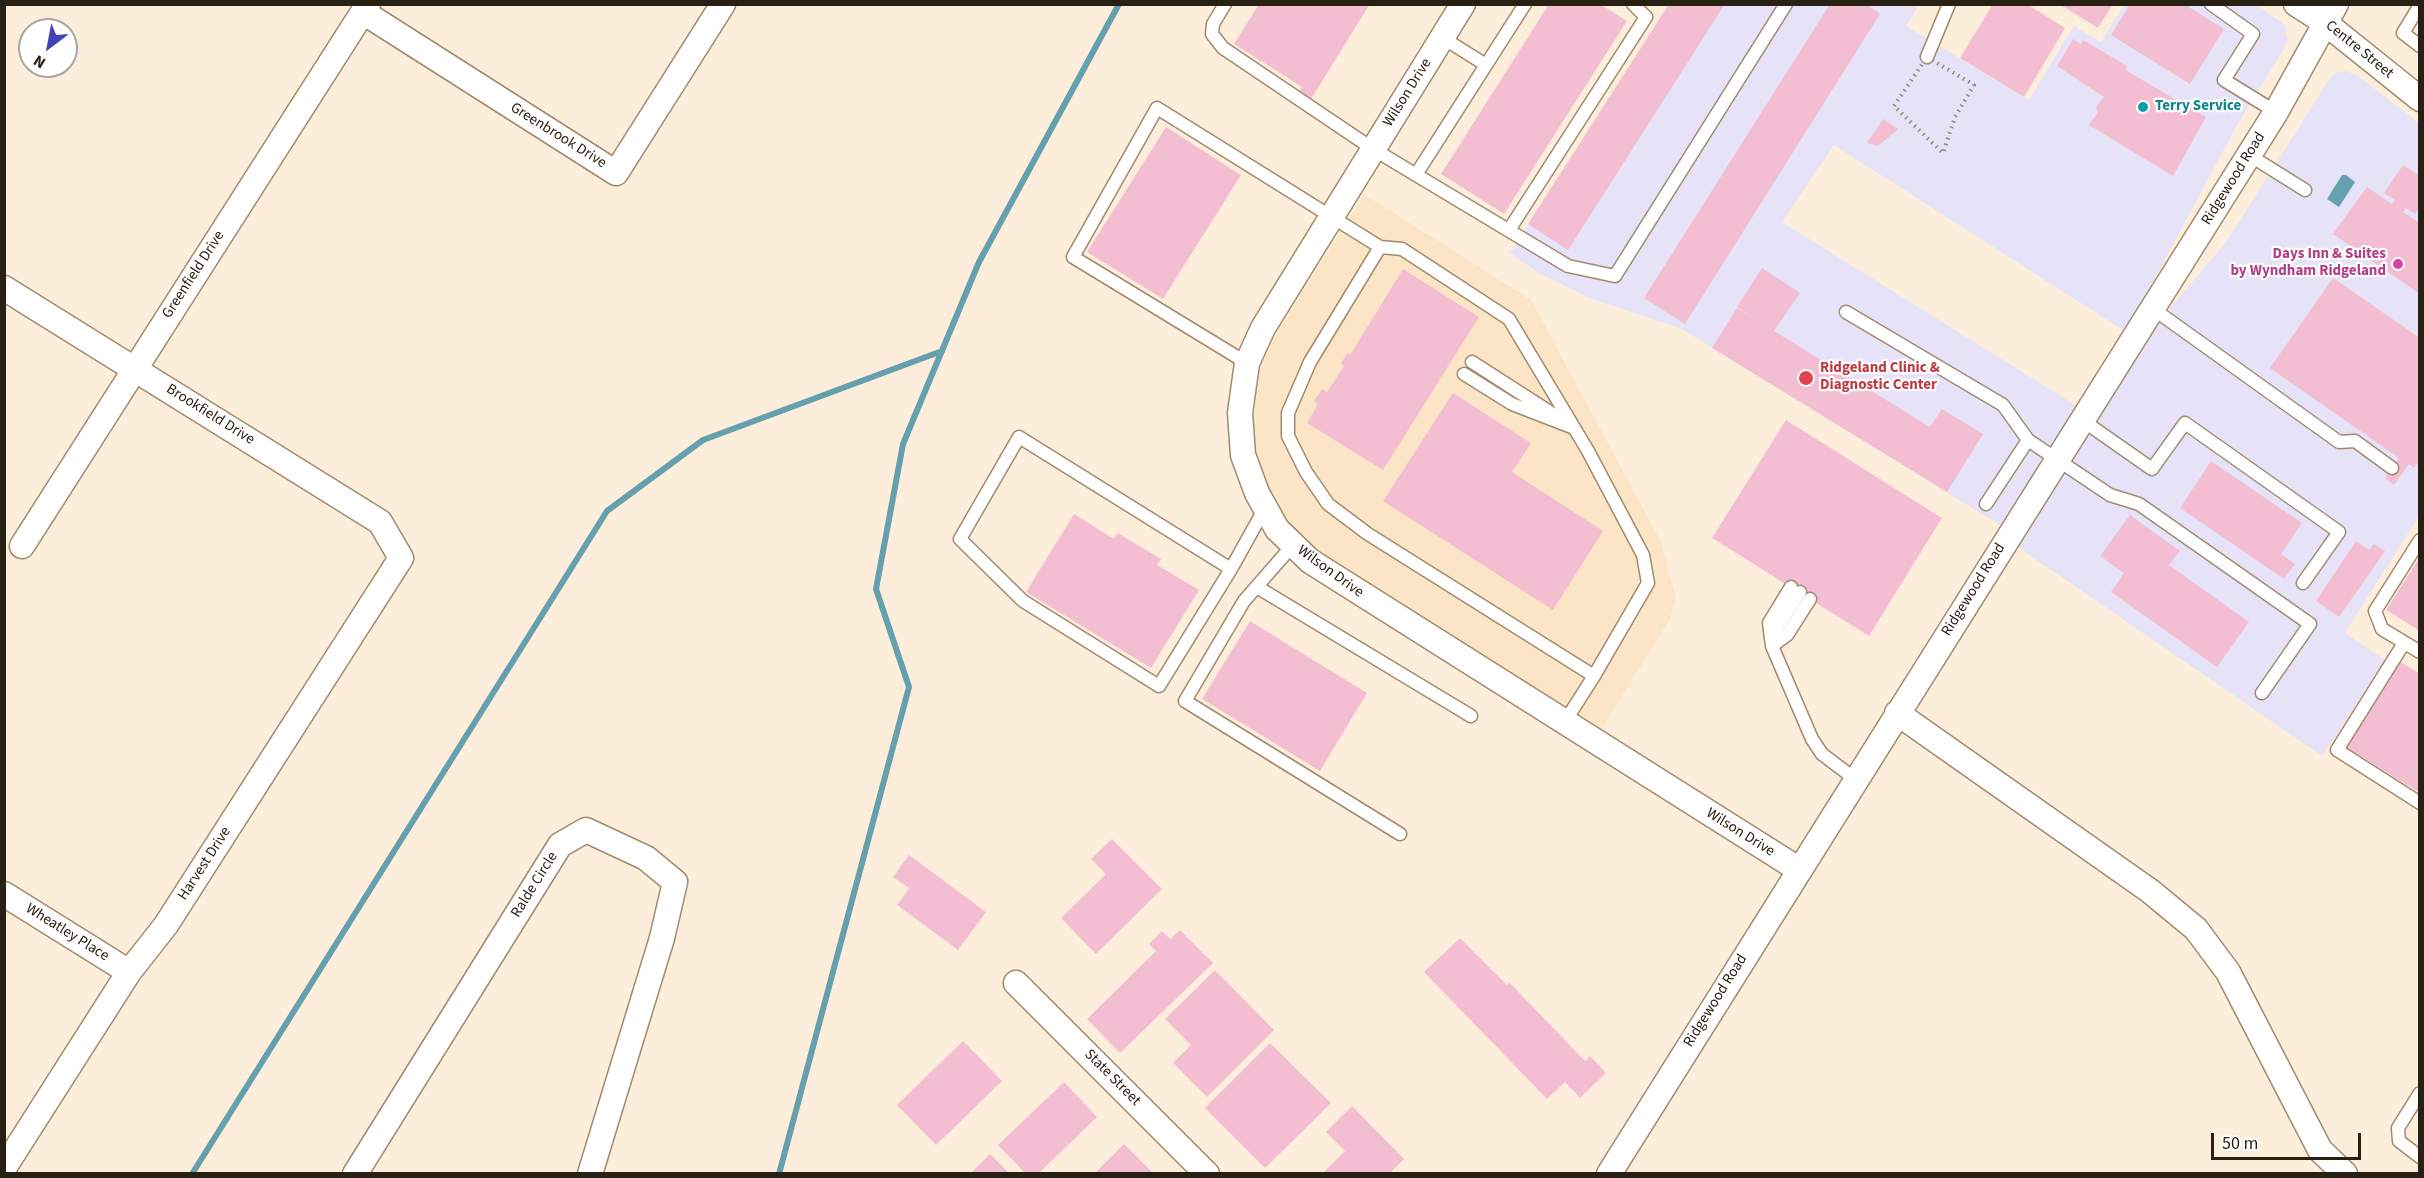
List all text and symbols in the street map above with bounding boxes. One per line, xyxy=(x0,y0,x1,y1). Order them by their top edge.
street label: Centre Street xyxy=(2321,17,2397,83)
north arrow xyxy=(18,18,78,78)
text: N xyxy=(29,49,50,74)
street label: Wilson Drive xyxy=(1380,55,1436,131)
place label: Terry Service xyxy=(2155,98,2241,116)
street label: Greenbrook Drive xyxy=(507,99,609,173)
marker: Terry Service xyxy=(2136,100,2150,114)
street label: Ridgewood Road xyxy=(2198,129,2270,229)
street label: Greenfield Drive xyxy=(159,228,229,322)
place label: Days Inn & Suites by Wyndham Ridgeland xyxy=(2230,246,2386,281)
marker: Days Inn & Suites by Wyndham Ridgeland xyxy=(2391,257,2405,271)
place label: Ridgeland Clinic & Diagnostic Center xyxy=(1820,360,1940,395)
marker: Ridgeland Clinic & Diagnostic Center xyxy=(1797,369,1815,387)
street label: Brookfield Drive xyxy=(163,381,257,449)
street label: Ridgewood Road xyxy=(1938,540,2010,640)
street label: Wilson Drive xyxy=(1293,542,1367,602)
street label: Wilson Drive xyxy=(1702,805,1778,861)
street label: Harvest Drive xyxy=(175,824,235,904)
street label: Ralde Circle xyxy=(508,849,562,921)
street label: Wheatley Place xyxy=(22,900,112,966)
street label: Ridgewood Road xyxy=(1680,951,1752,1051)
street label: State Street xyxy=(1080,1046,1144,1110)
scale bar xyxy=(2214,1121,2364,1159)
text: 50 m xyxy=(2222,1131,2258,1156)

